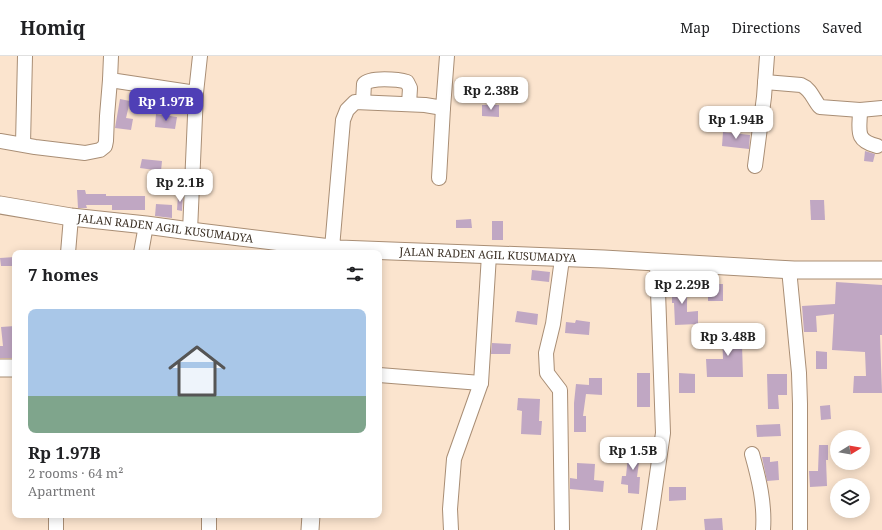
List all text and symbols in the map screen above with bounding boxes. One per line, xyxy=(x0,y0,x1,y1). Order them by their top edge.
text: Homiq xyxy=(20,15,85,41)
text: Map xyxy=(680,18,710,37)
text: Directions xyxy=(732,18,800,37)
text: Saved xyxy=(822,18,862,37)
pin: Rp 2.38B xyxy=(450,77,532,111)
text: Rp 2.38B xyxy=(463,81,519,99)
pin: Rp 1.97B xyxy=(125,88,207,122)
text: Rp 1.97B xyxy=(138,92,194,110)
pin: Rp 1.94B xyxy=(695,106,777,140)
text: Rp 1.94B xyxy=(708,110,764,128)
pin: Rp 2.1B xyxy=(143,169,217,203)
text: Rp 2.1B xyxy=(156,173,204,191)
street label: JALAN RADEN AGIL KUSUMADYA xyxy=(76,210,254,246)
street label: JALAN RADEN AGIL KUSUMADYA xyxy=(398,243,577,265)
text: 7 homes xyxy=(28,263,98,286)
icon: filters xyxy=(344,263,366,285)
pin: Rp 2.29B xyxy=(641,271,723,305)
text: Rp 2.29B xyxy=(654,275,710,293)
pin: Rp 3.48B xyxy=(687,323,769,357)
text: Rp 3.48B xyxy=(700,327,756,345)
icon: home xyxy=(161,335,233,407)
north arrow xyxy=(830,430,870,470)
map controls xyxy=(830,430,870,518)
pin: Rp 1.5B xyxy=(596,437,670,471)
text: Rp 1.97B xyxy=(28,441,101,464)
text: Rp 1.5B xyxy=(609,441,657,459)
text: 2 rooms · 64 m² xyxy=(28,464,123,482)
button: layers xyxy=(830,478,870,518)
text: Apartment xyxy=(28,482,95,500)

